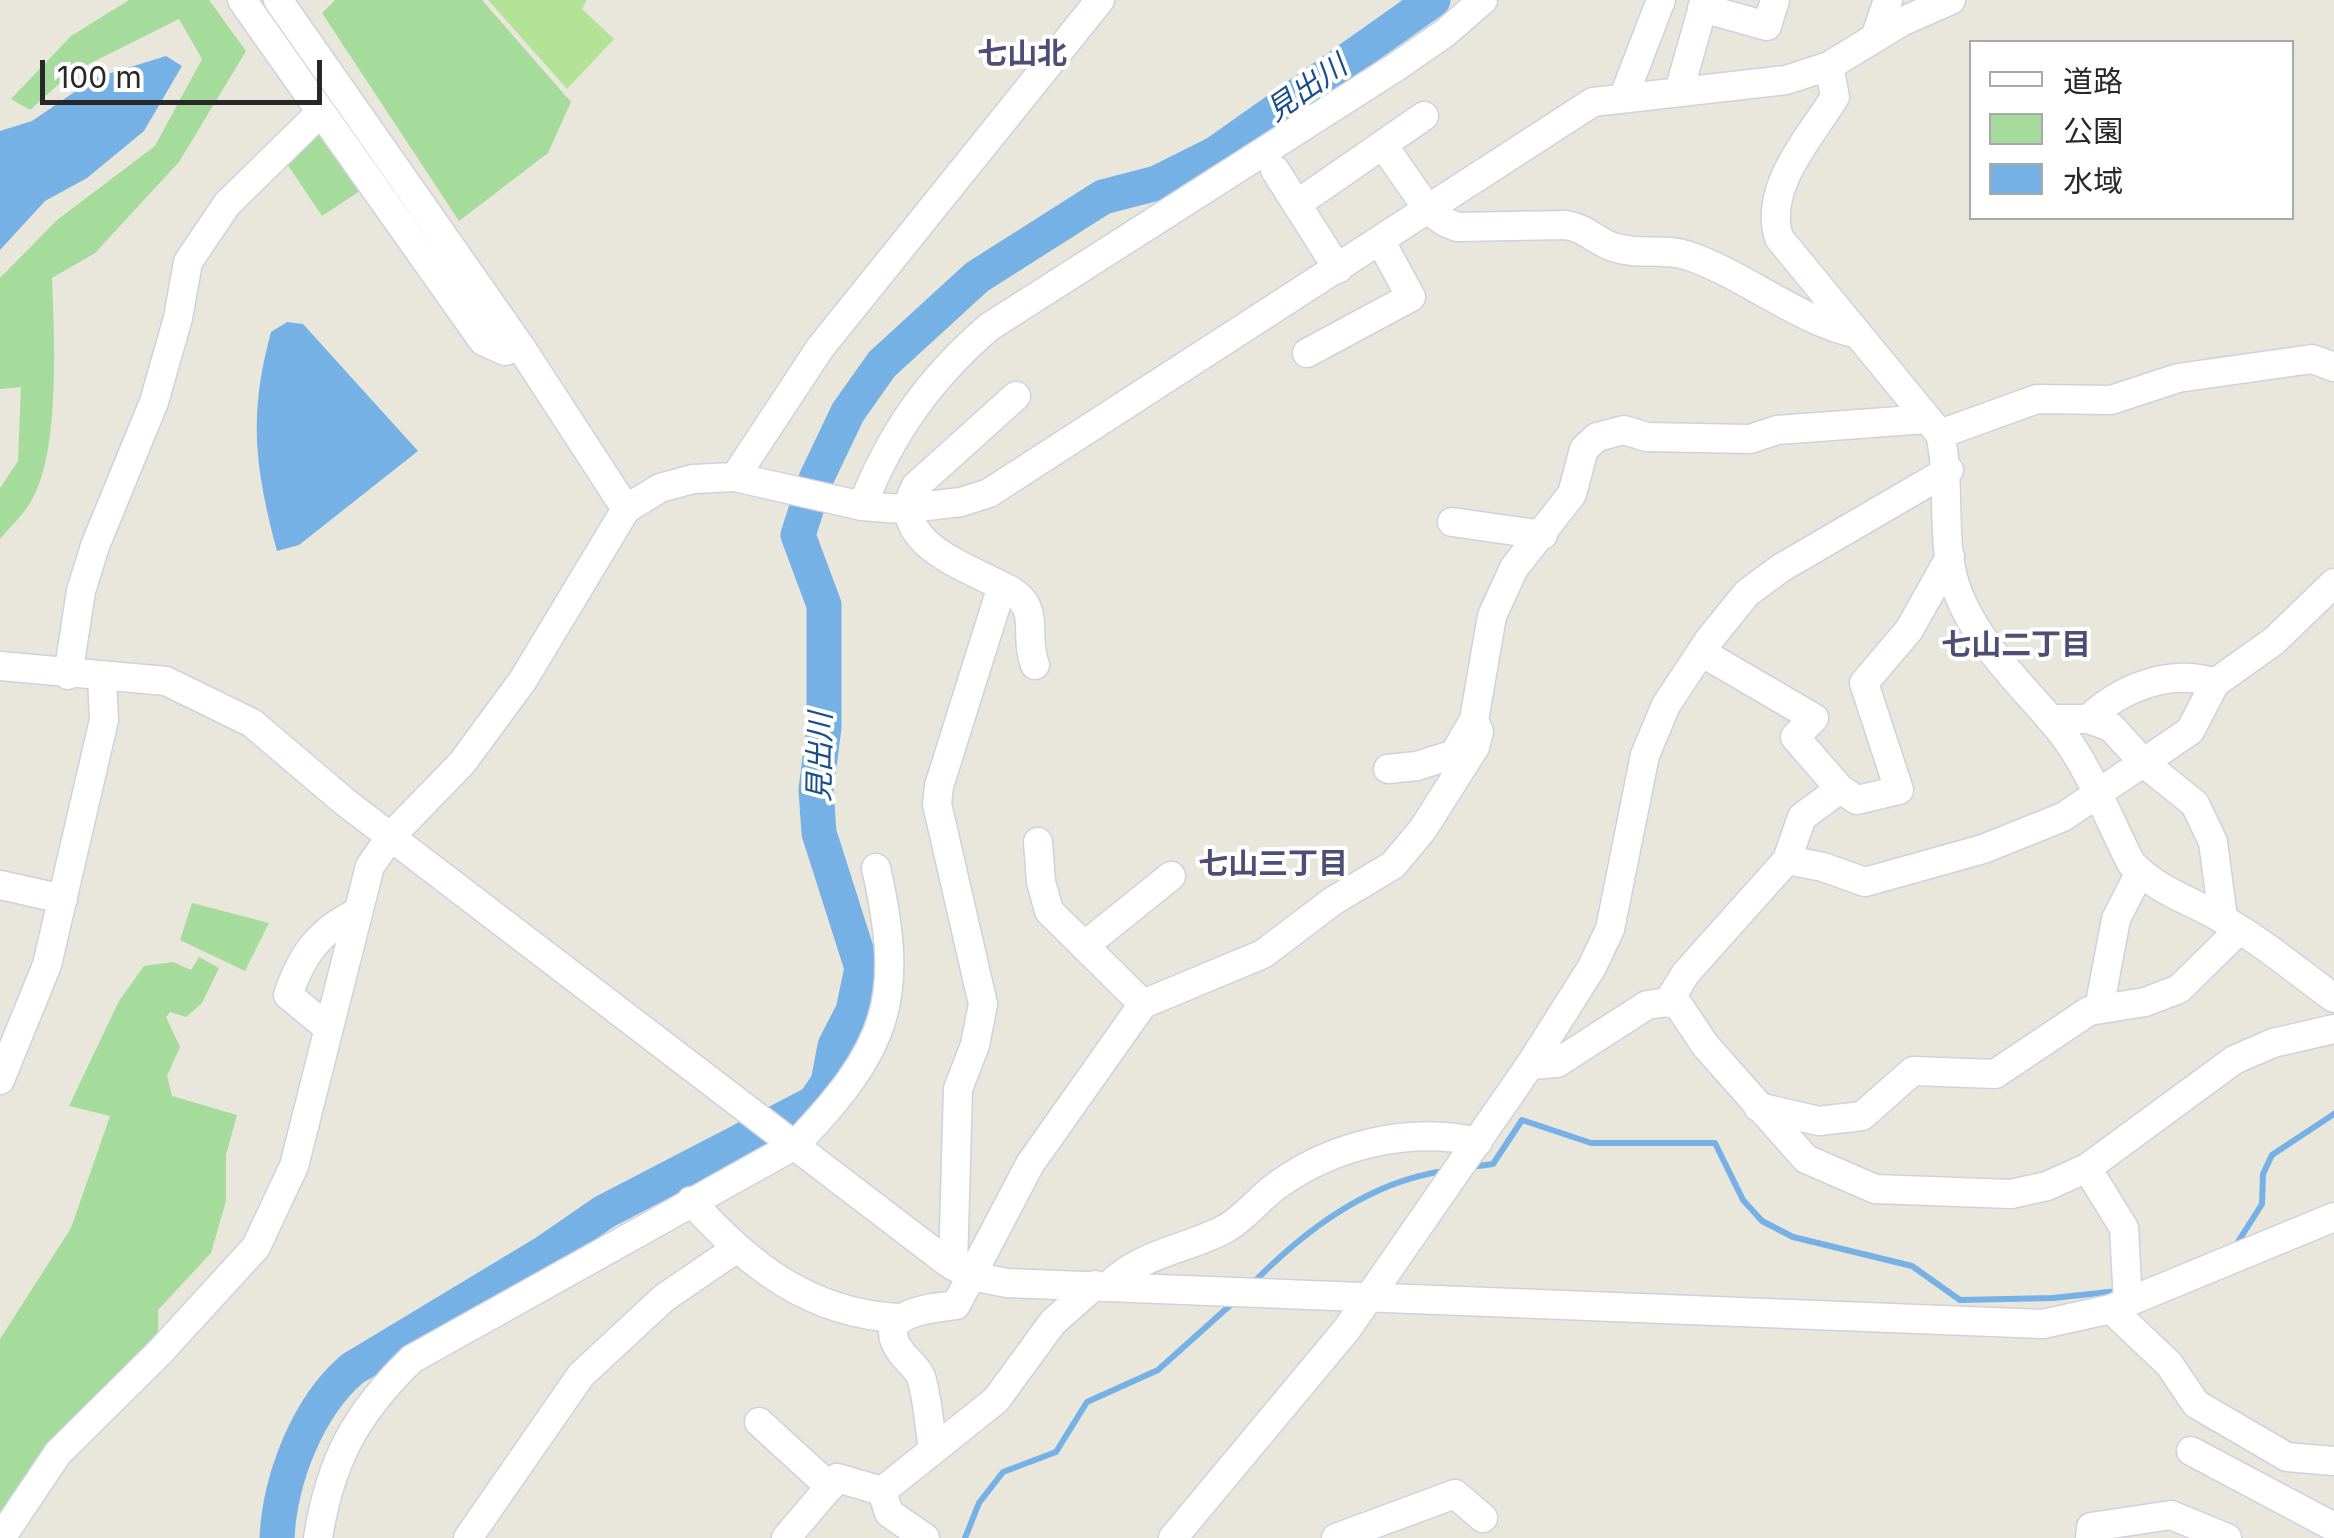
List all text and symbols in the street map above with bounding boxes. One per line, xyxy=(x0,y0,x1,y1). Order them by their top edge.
district label: 七山北 xyxy=(977,37,1067,73)
scale bar xyxy=(45,40,328,102)
legend xyxy=(1969,40,2294,220)
water label: 見出川 xyxy=(1260,48,1354,130)
text: 100 m xyxy=(57,59,142,95)
text: 道路 xyxy=(2063,63,2123,99)
text: 公園 xyxy=(2063,113,2123,149)
text: 水域 xyxy=(2063,163,2123,199)
district label: 七山二丁目 xyxy=(1941,628,2091,664)
water label: 見出川 xyxy=(802,712,840,802)
district label: 七山三丁目 xyxy=(1198,847,1348,883)

